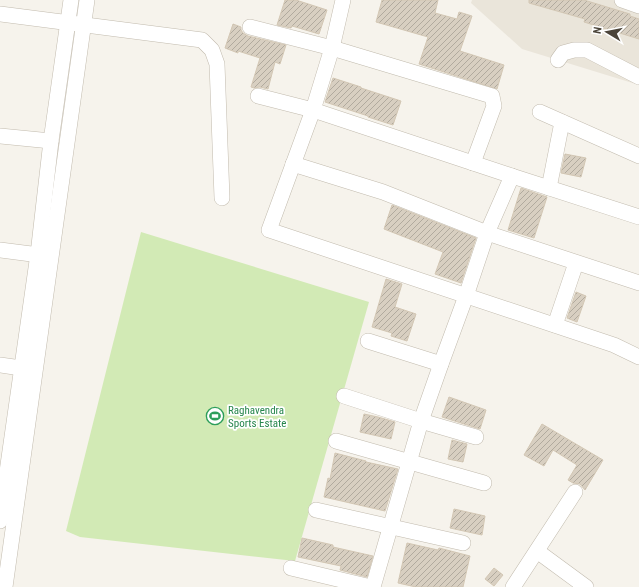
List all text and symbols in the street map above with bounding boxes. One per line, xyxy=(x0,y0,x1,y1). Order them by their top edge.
north arrow xyxy=(587,12,627,52)
text: N xyxy=(591,26,605,35)
place label: Raghavendra Sports Estate xyxy=(228,404,287,430)
sports icon: Raghavendra Sports Estate xyxy=(205,406,225,426)

